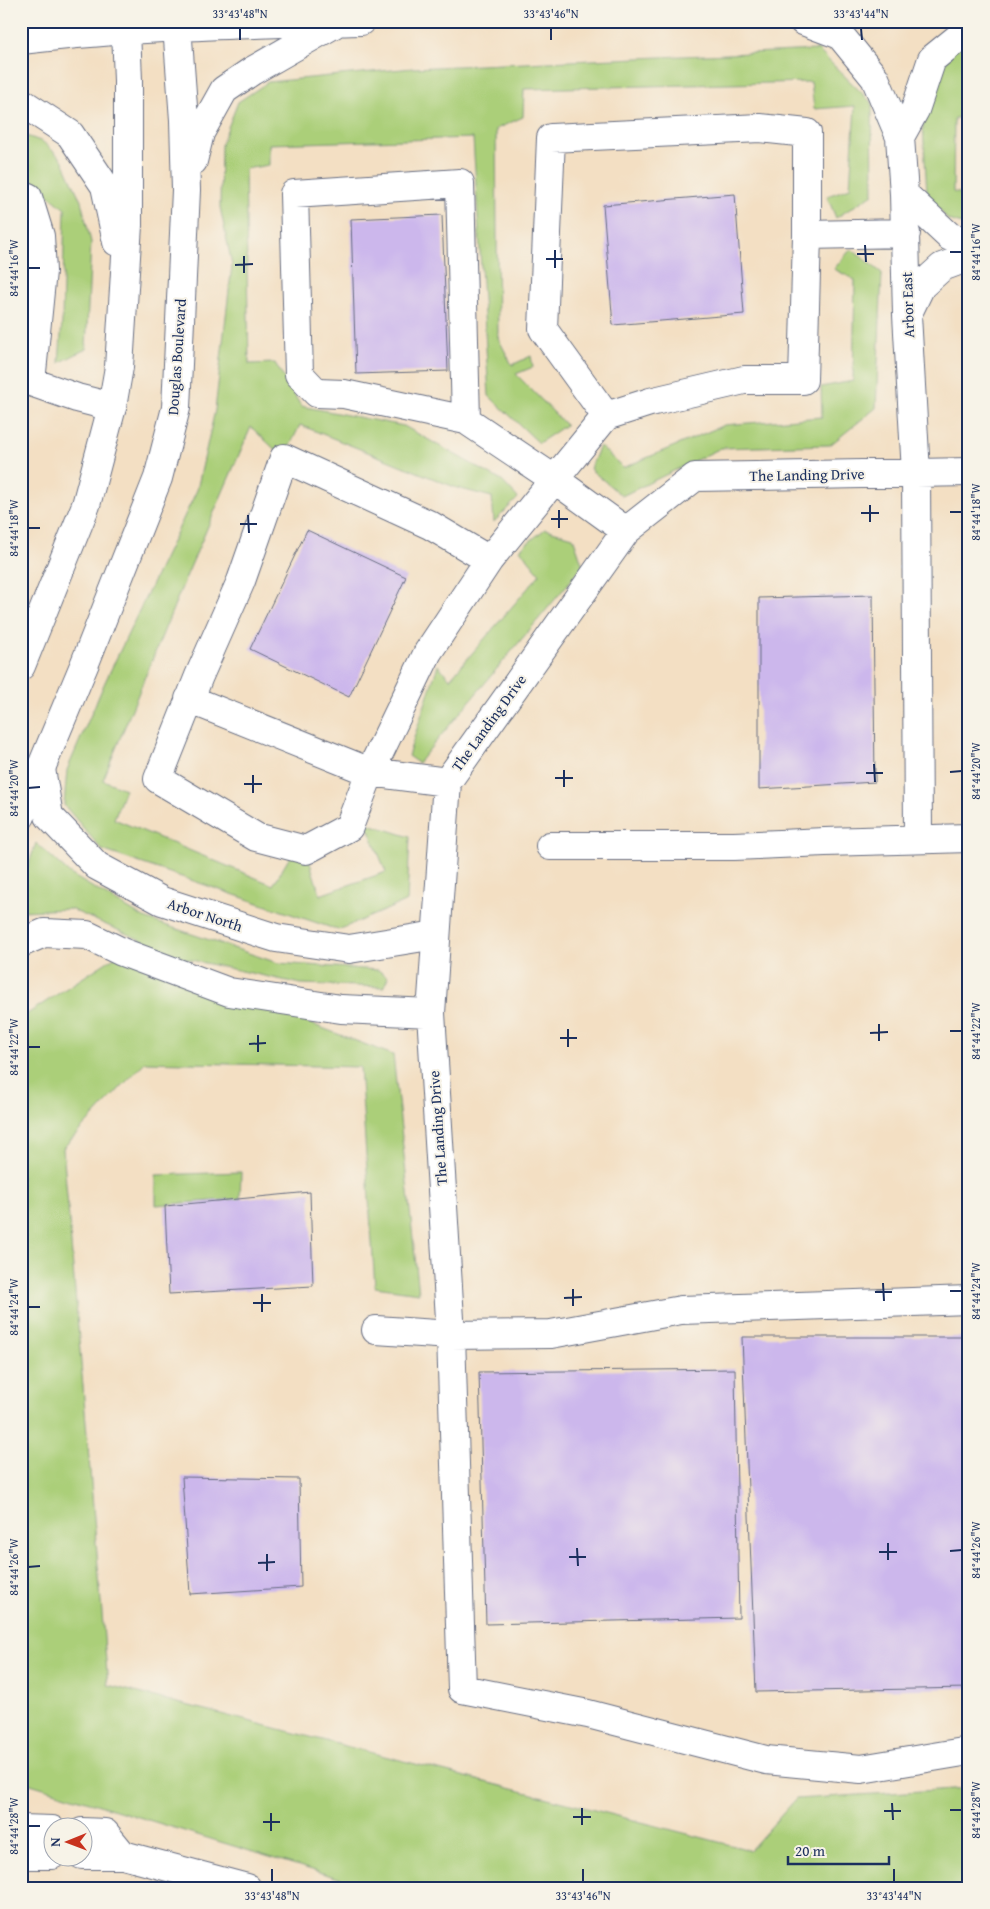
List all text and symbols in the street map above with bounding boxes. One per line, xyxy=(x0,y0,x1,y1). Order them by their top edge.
text: 33°43'48"N xyxy=(212,5,268,22)
text: 33°43'46"N xyxy=(523,5,579,22)
text: 33°43'44"N xyxy=(833,5,889,22)
text: 84°44'16"W xyxy=(967,222,984,281)
text: 84°44'16"W xyxy=(5,238,22,297)
street label: Arbor East xyxy=(896,271,919,338)
street label: Douglas Boulevard xyxy=(162,298,191,416)
street label: The Landing Drive xyxy=(749,463,865,486)
text: 84°44'18"W xyxy=(967,482,984,541)
text: 84°44'18"W xyxy=(5,498,22,557)
street label: The Landing Drive xyxy=(446,670,531,775)
text: 84°44'20"W xyxy=(967,741,984,800)
text: 84°44'20"W xyxy=(5,758,22,817)
street label: Arbor North xyxy=(165,893,246,937)
text: 84°44'22"W xyxy=(967,1001,984,1060)
text: 84°44'22"W xyxy=(5,1017,22,1076)
street label: The Landing Drive xyxy=(423,1070,452,1186)
text: 84°44'24"W xyxy=(967,1261,984,1320)
text: 84°44'24"W xyxy=(5,1277,22,1336)
text: 84°44'26"W xyxy=(967,1520,984,1579)
text: 84°44'26"W xyxy=(5,1537,22,1596)
text: 84°44'28"W xyxy=(967,1780,984,1839)
text: 84°44'28"W xyxy=(5,1796,22,1855)
north arrow xyxy=(42,1816,92,1866)
scale bar xyxy=(788,1834,889,1866)
text: N xyxy=(45,1837,65,1847)
text: 20 m xyxy=(795,1840,826,1861)
text: 33°43'48"N xyxy=(244,1887,300,1904)
text: 33°43'46"N xyxy=(555,1887,611,1904)
text: 33°43'44"N xyxy=(866,1887,922,1904)

